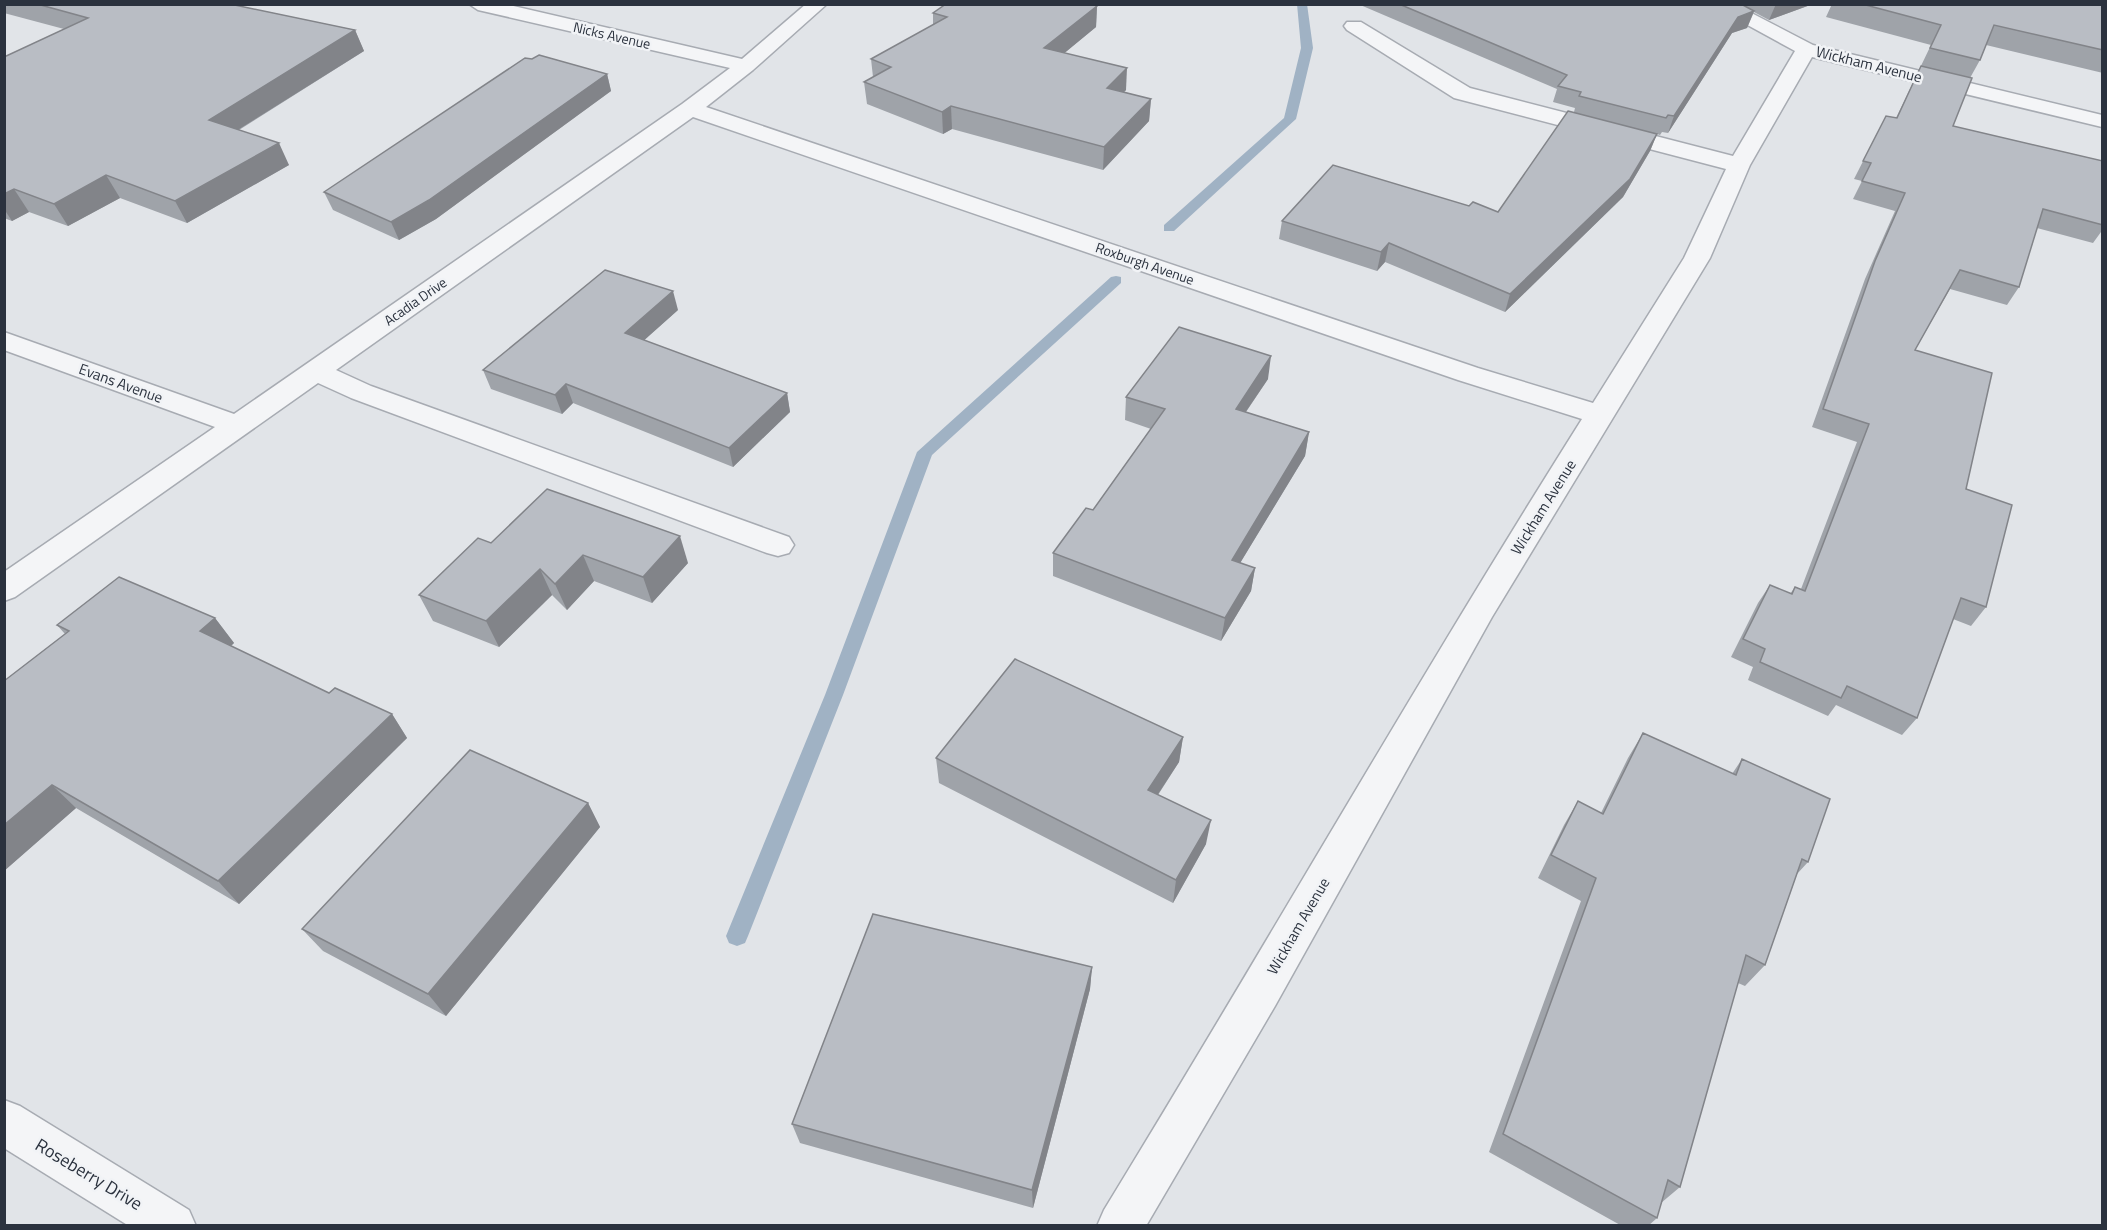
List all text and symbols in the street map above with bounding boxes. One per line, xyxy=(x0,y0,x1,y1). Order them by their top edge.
street label: Nicks Avenue xyxy=(571,16,653,54)
street label: Wickham Avenue xyxy=(1814,40,1924,88)
street label: Roxburgh Avenue xyxy=(1093,236,1197,290)
street label: Acadia Drive xyxy=(379,272,451,330)
street label: Evans Avenue xyxy=(76,357,166,409)
street label: Wickham Avenue xyxy=(1504,455,1582,559)
street label: Wickham Avenue xyxy=(1261,873,1335,979)
street label: Roseberry Drive xyxy=(30,1131,148,1217)

